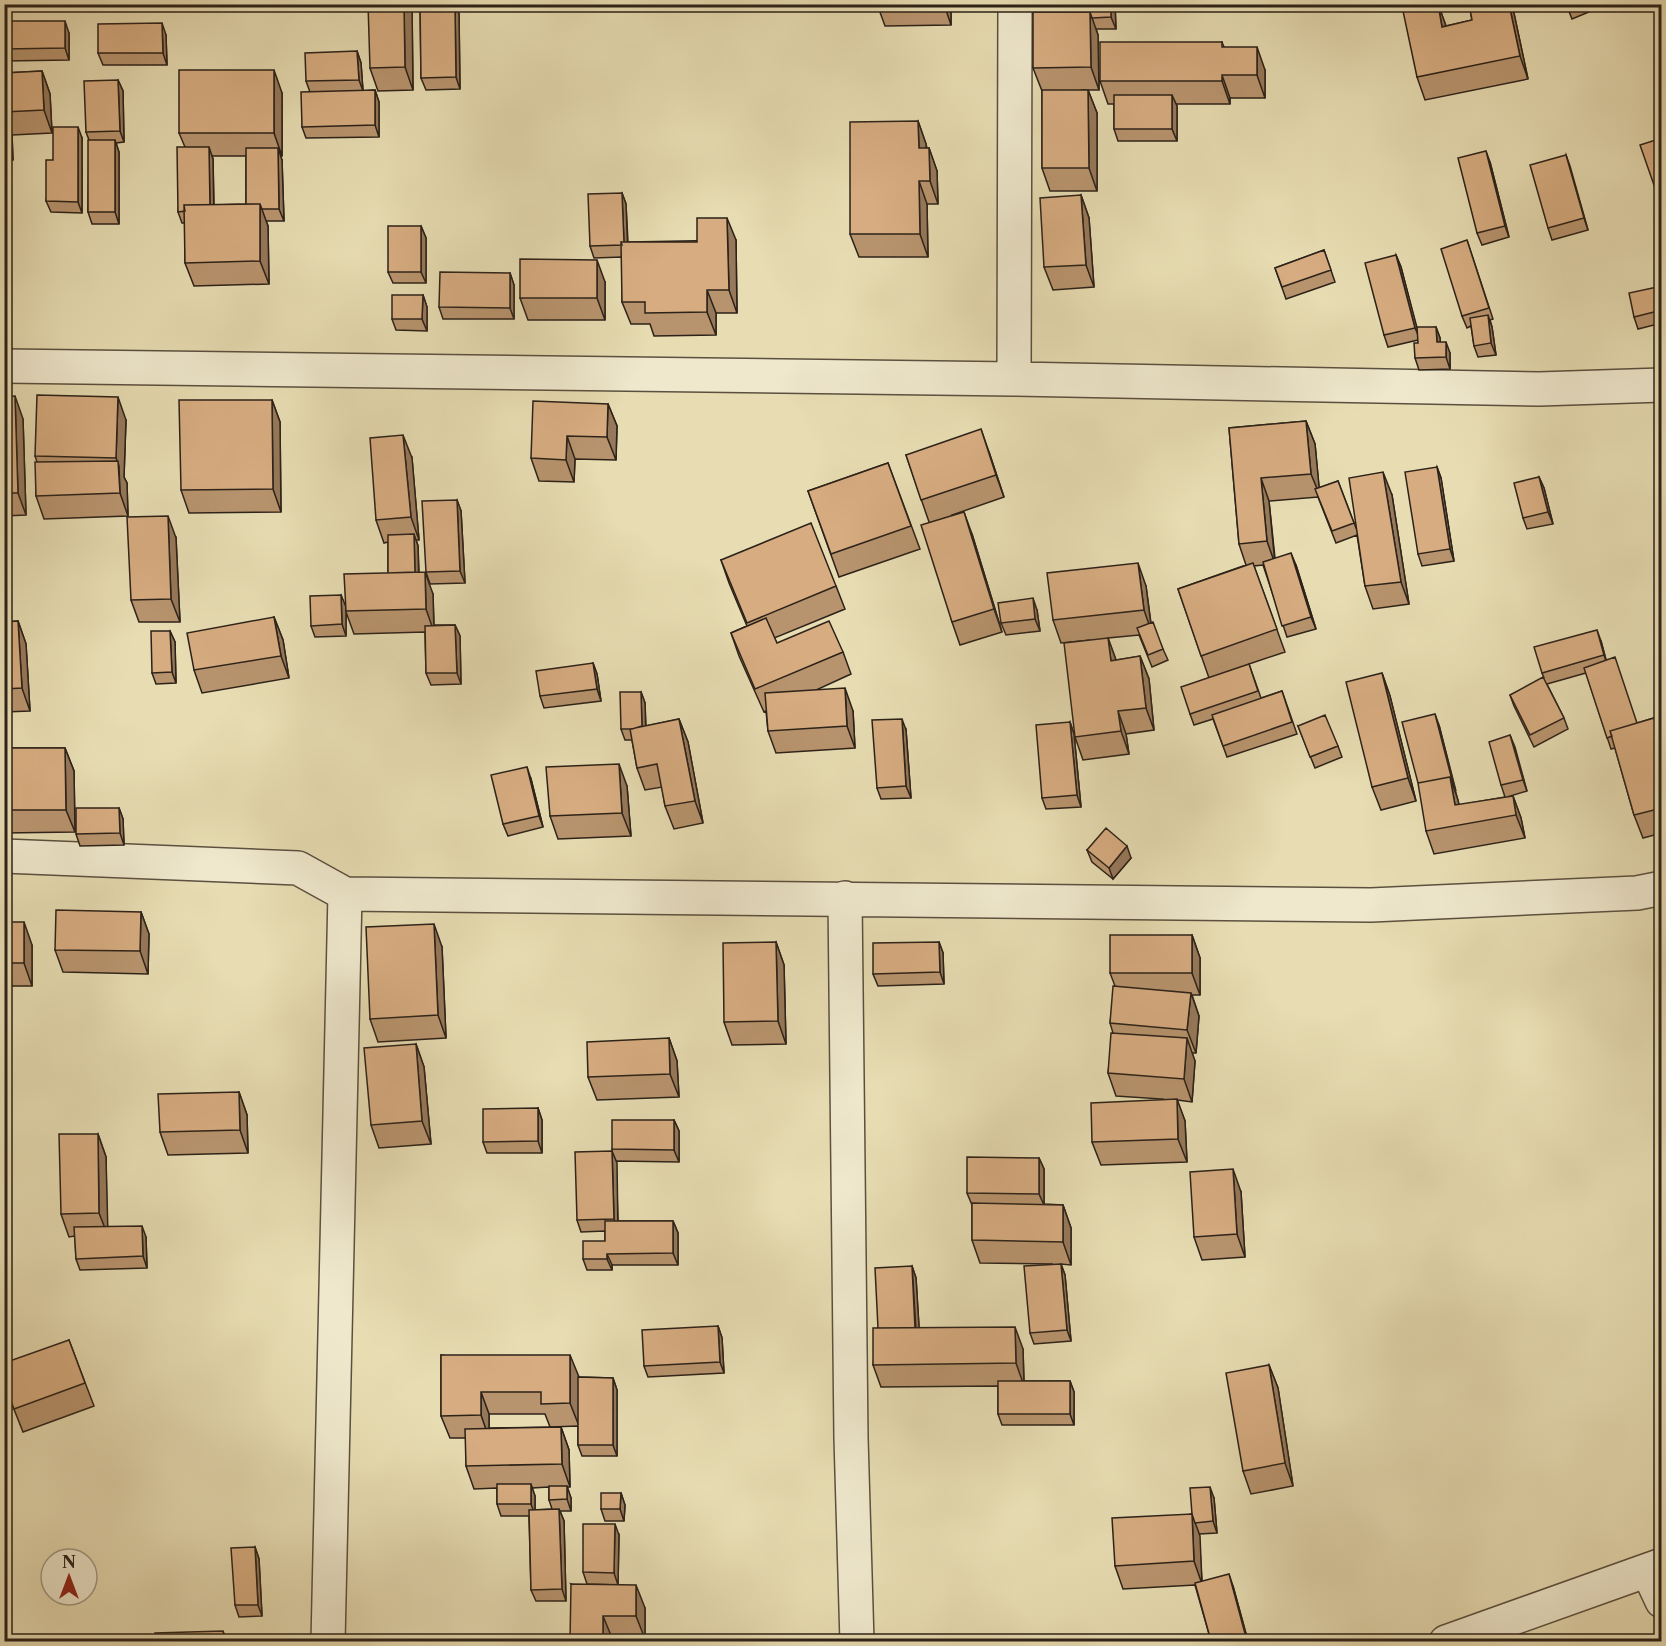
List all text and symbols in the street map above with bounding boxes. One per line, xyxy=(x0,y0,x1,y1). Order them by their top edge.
north arrow xyxy=(39,1547,99,1607)
text: N xyxy=(62,1552,76,1572)

